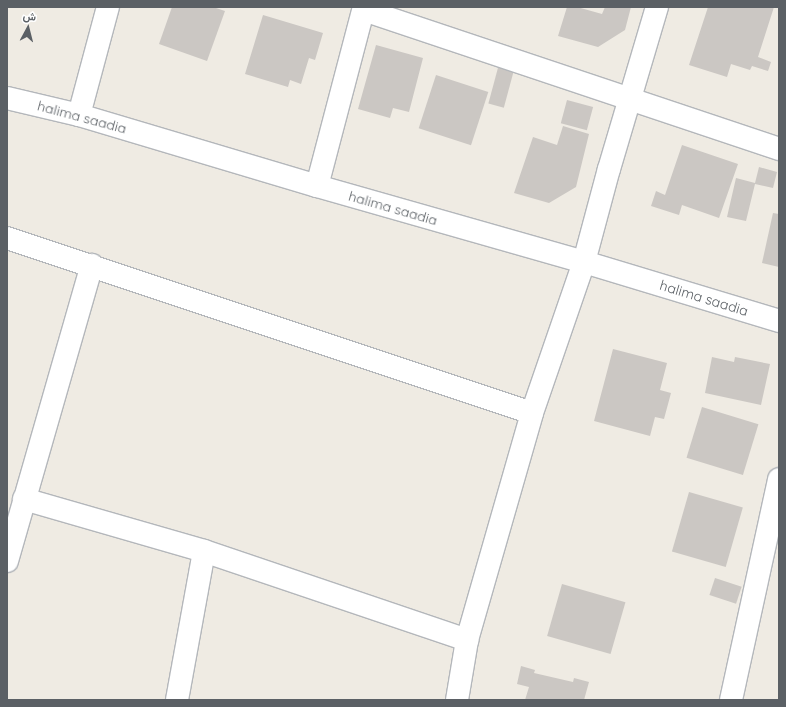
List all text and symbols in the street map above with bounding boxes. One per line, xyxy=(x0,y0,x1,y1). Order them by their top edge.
north arrow xyxy=(8,8,48,48)
text: ش xyxy=(22,8,37,24)
street label: halima saadia xyxy=(36,97,128,137)
street label: halima saadia xyxy=(347,187,439,229)
street label: halima saadia xyxy=(658,277,750,319)

